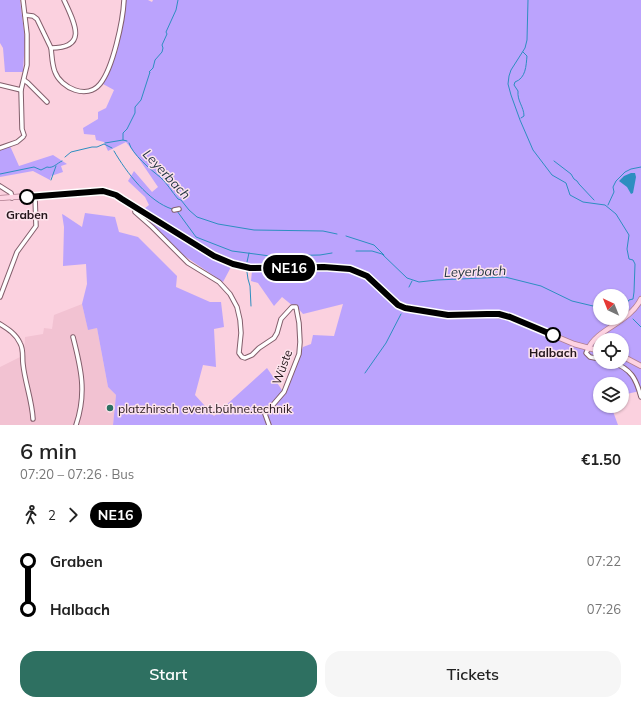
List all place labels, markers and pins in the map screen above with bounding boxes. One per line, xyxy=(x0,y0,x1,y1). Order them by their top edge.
marker: Graben xyxy=(19,189,35,205)
place label: Graben xyxy=(6,207,48,222)
marker: Halbach xyxy=(545,327,561,343)
place label: Halbach xyxy=(529,345,577,360)
place label: platzhirsch event.bühne.technik xyxy=(118,401,293,416)
marker: platzhirsch event.bühne.technik xyxy=(105,403,115,413)

